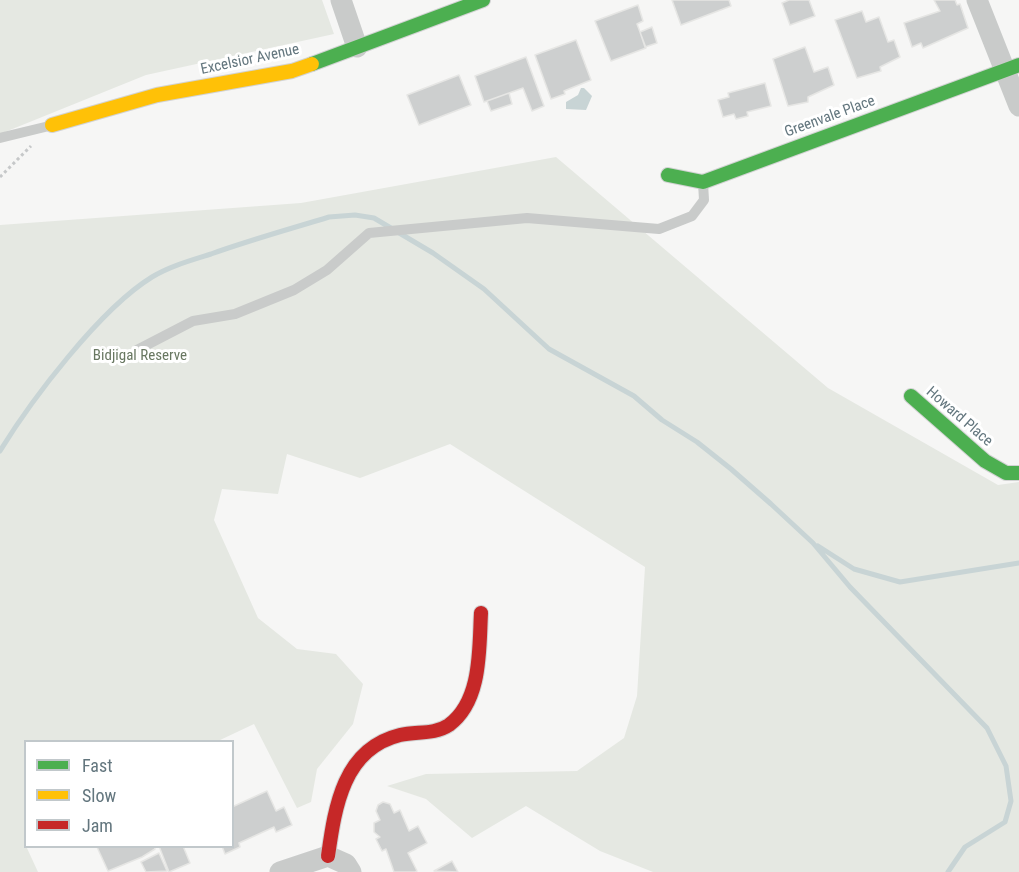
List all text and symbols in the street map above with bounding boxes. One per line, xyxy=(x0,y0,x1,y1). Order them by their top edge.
street label: Excelsior Avenue xyxy=(199,41,301,79)
street label: Greenvale Place xyxy=(782,92,878,142)
park label: Bidjigal Reserve xyxy=(93,347,187,365)
street label: Howard Place xyxy=(922,383,996,451)
legend xyxy=(24,740,234,848)
text: Fast xyxy=(82,755,113,776)
text: Slow xyxy=(82,785,116,806)
text: Jam xyxy=(82,815,113,836)

